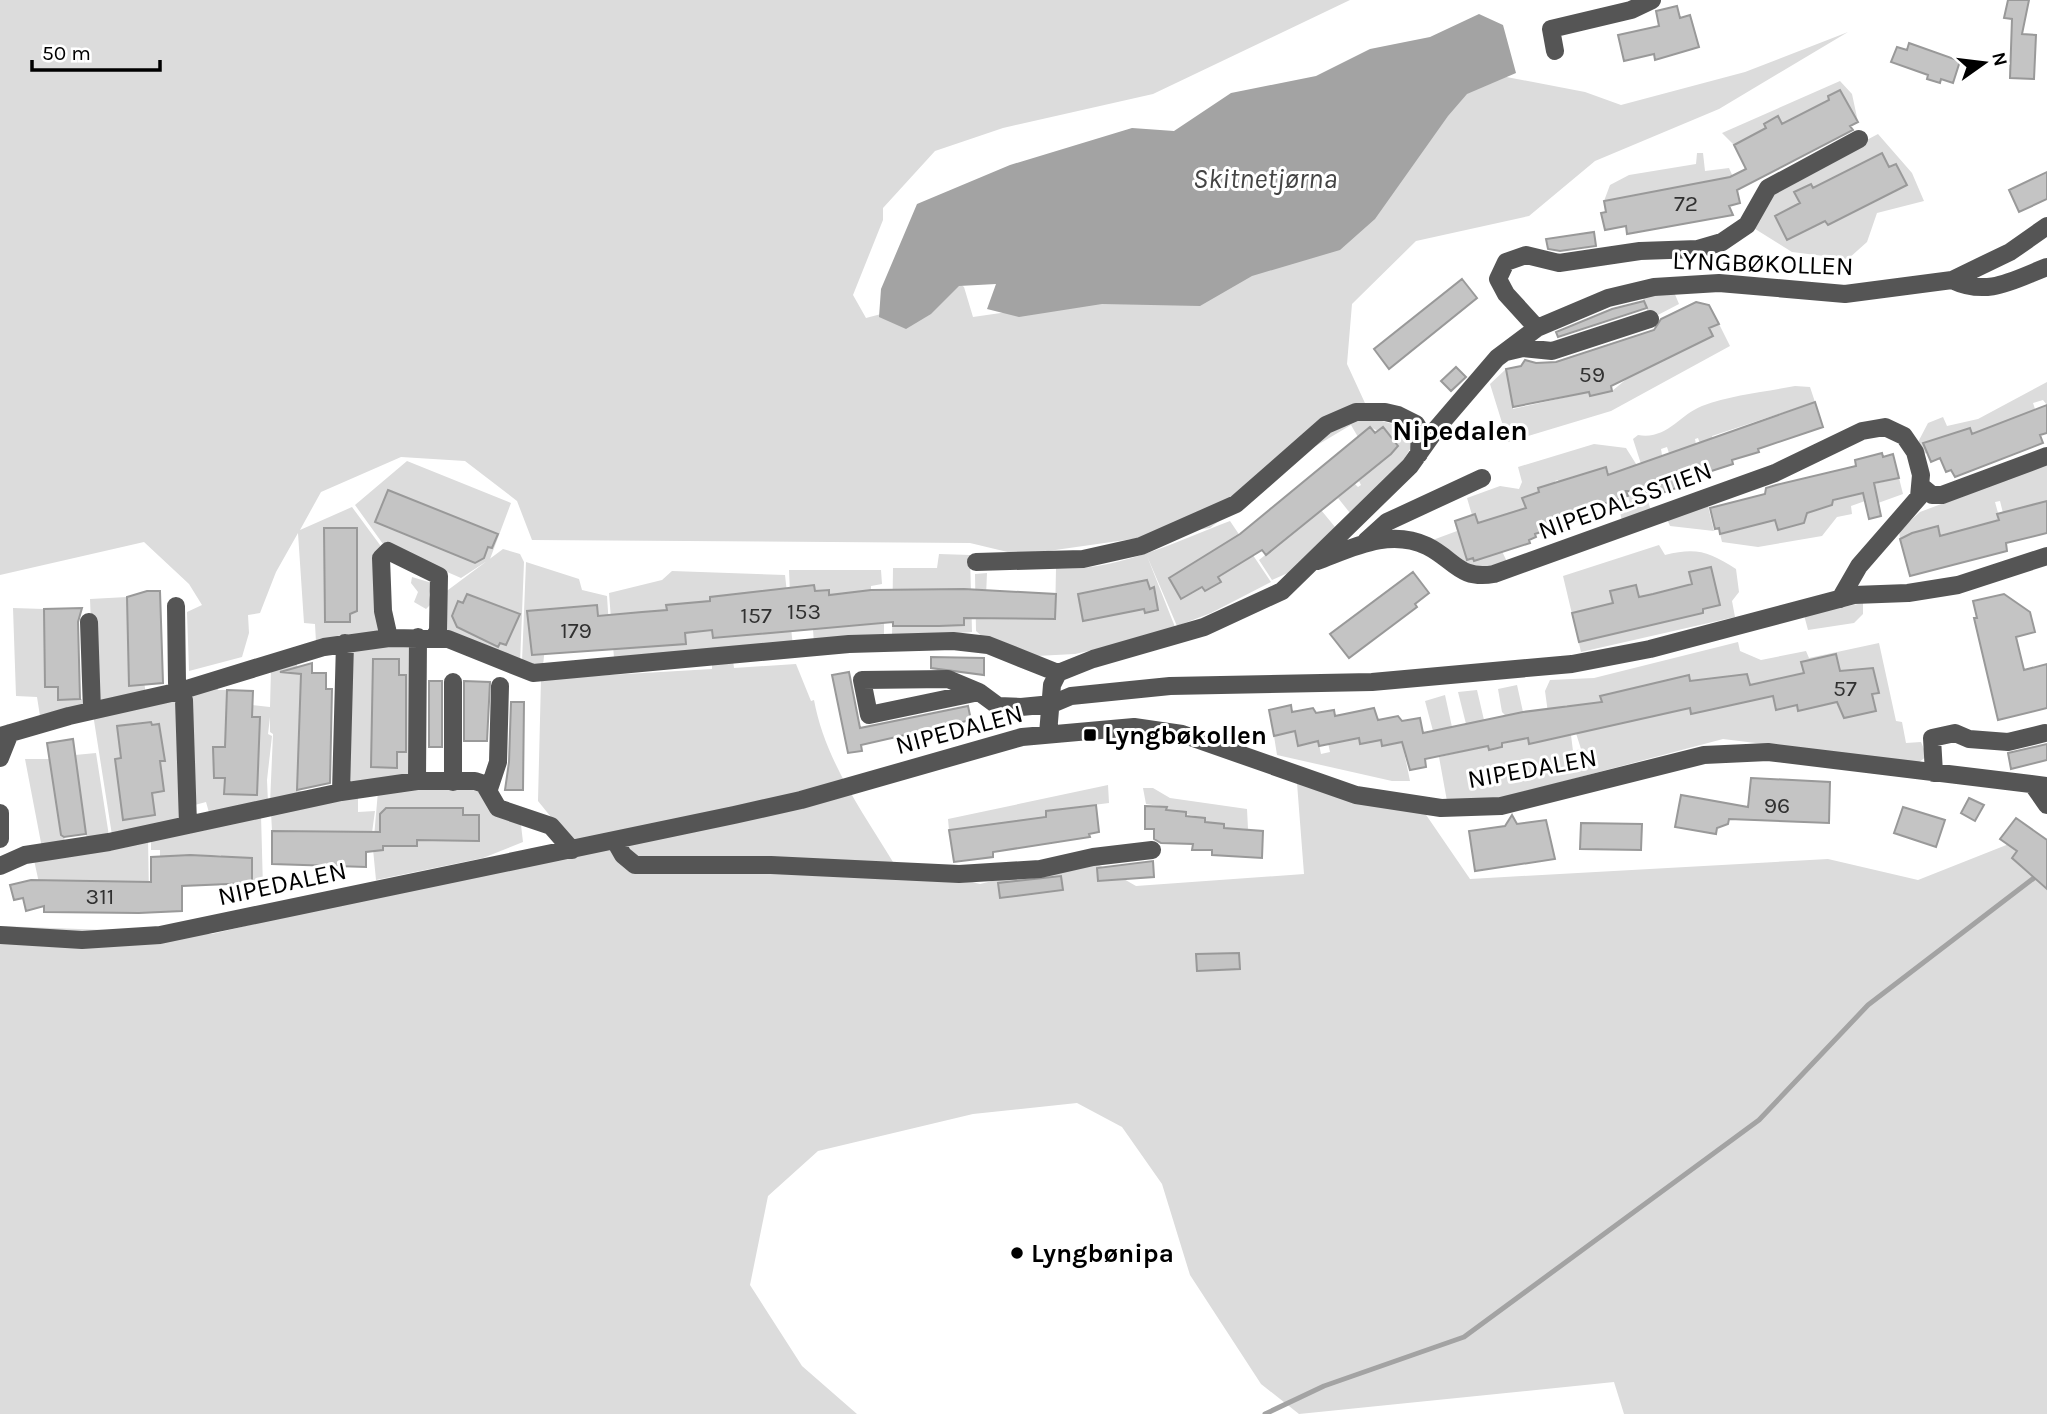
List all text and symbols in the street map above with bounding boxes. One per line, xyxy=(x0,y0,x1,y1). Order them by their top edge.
scale bar xyxy=(32,28,159,72)
north arrow xyxy=(1949,28,2019,98)
text: 50 m xyxy=(42,41,91,65)
text: N xyxy=(1987,50,2012,68)
water label: Skitnetjørna xyxy=(1193,162,1337,195)
house number: 72 xyxy=(1674,190,1698,217)
street label: LYNGBØKOLLEN xyxy=(1672,245,1854,282)
house number: 59 xyxy=(1579,361,1605,388)
district label: Nipedalen xyxy=(1392,414,1528,447)
street label: NIPEDALSSTIEN xyxy=(1534,455,1716,546)
house number: 153 xyxy=(787,598,821,625)
house number: 157 xyxy=(740,602,772,629)
house number: 179 xyxy=(560,617,592,644)
house number: 57 xyxy=(1833,675,1857,702)
street label: NIPEDALEN xyxy=(892,698,1026,761)
place label: Lyngbøkollen xyxy=(1104,720,1267,751)
marker: Lyngbøkollen xyxy=(1082,727,1098,743)
street label: NIPEDALEN xyxy=(1465,742,1599,795)
house number: 96 xyxy=(1764,792,1790,819)
street label: NIPEDALEN xyxy=(215,855,349,912)
house number: 311 xyxy=(86,883,114,910)
place label: Lyngbønipa xyxy=(1031,1238,1174,1269)
marker: Lyngbønipa xyxy=(1009,1245,1025,1261)

